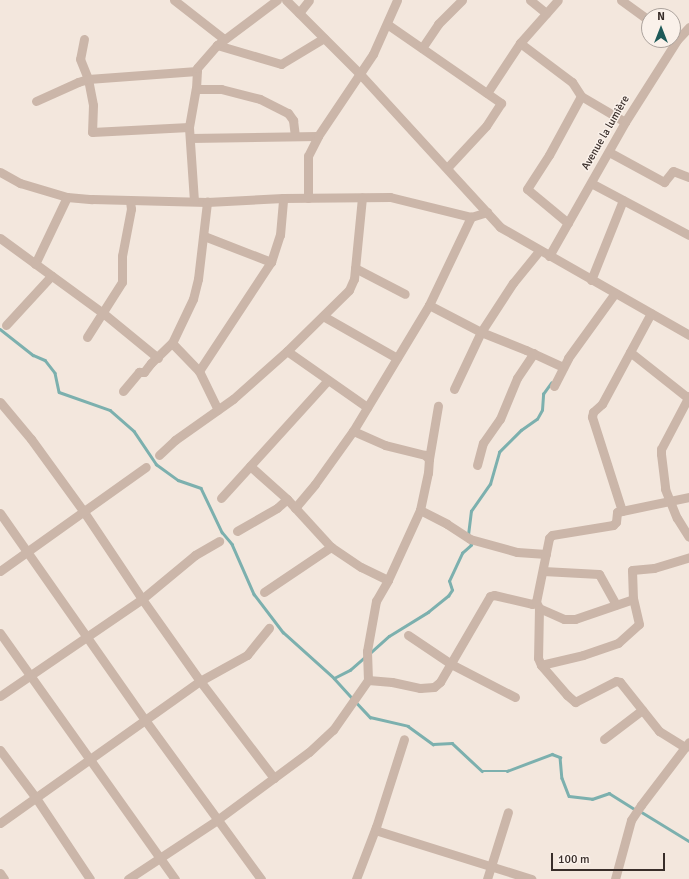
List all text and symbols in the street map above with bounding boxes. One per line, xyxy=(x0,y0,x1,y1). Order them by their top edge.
north arrow xyxy=(641,8,681,48)
text: N xyxy=(657,10,665,23)
street label: Avenue la lumière xyxy=(579,93,633,173)
scale bar xyxy=(553,845,667,871)
text: 100 m xyxy=(558,852,590,867)

